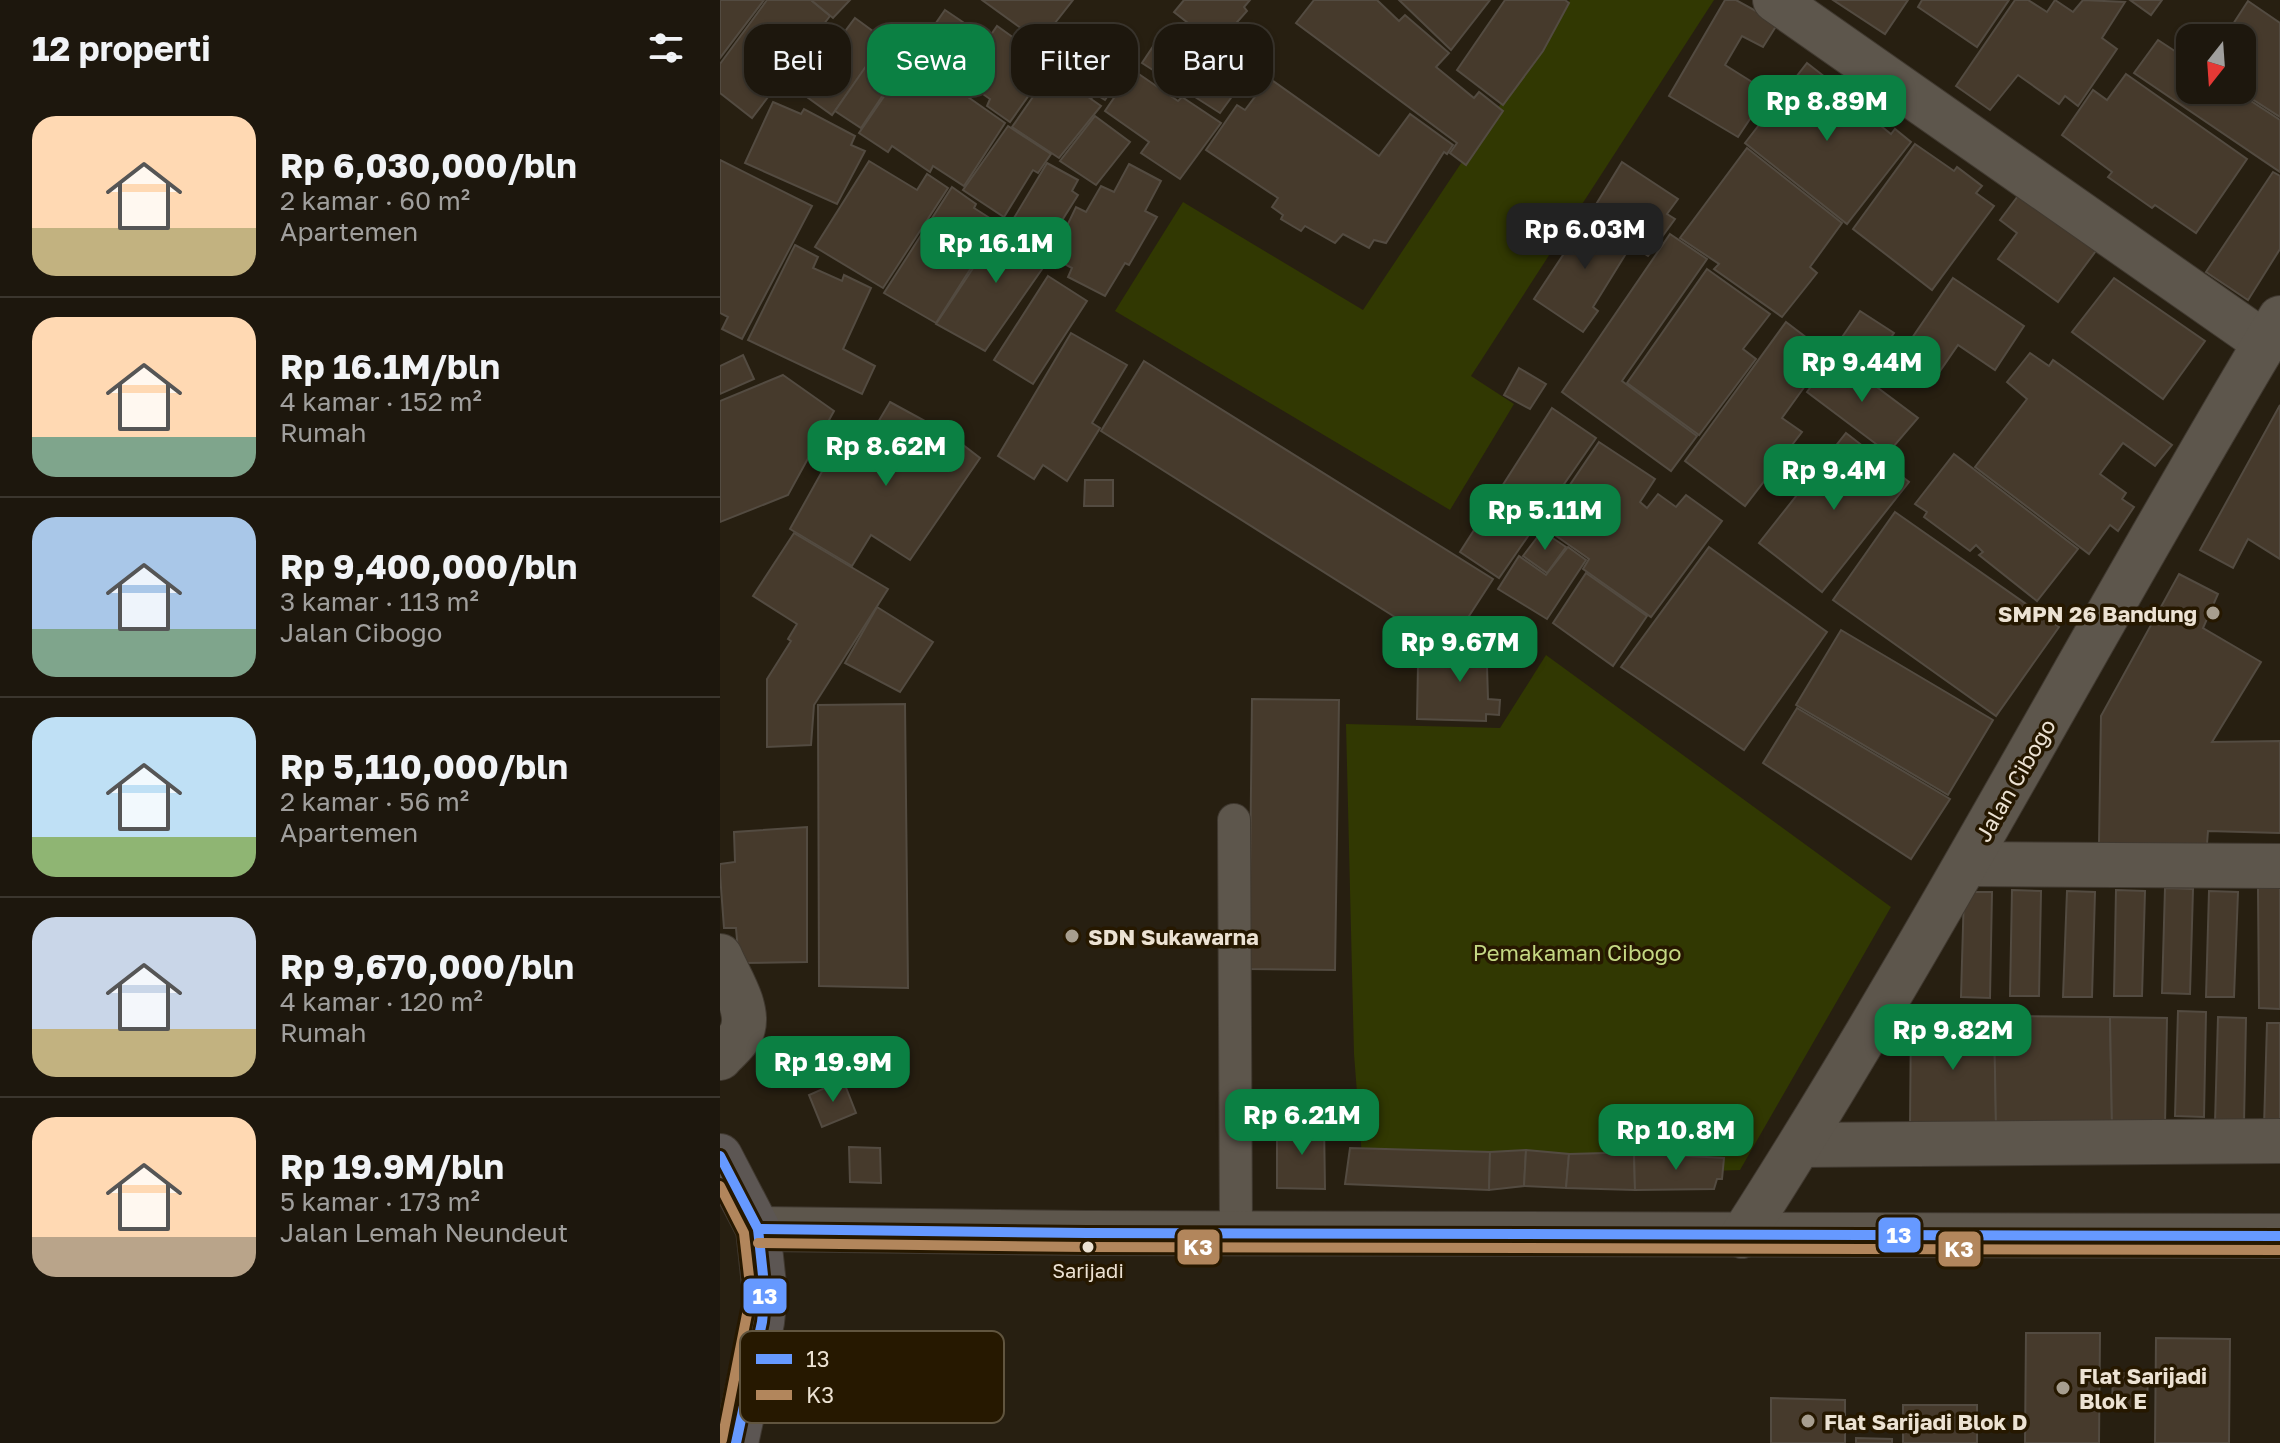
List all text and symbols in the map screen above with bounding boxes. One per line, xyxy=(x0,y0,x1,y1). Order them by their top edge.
chip: Beli xyxy=(744,24,851,96)
chip: Sewa xyxy=(867,24,995,96)
chip: Filter xyxy=(1011,24,1138,96)
chip: Baru xyxy=(1154,24,1273,96)
north arrow xyxy=(2176,24,2256,104)
map controls xyxy=(2176,24,2256,104)
icon: filters xyxy=(644,26,688,70)
text: 12 properti xyxy=(32,28,211,68)
pin: Rp 8.89M xyxy=(1744,75,1910,143)
text: Rp 8.89M xyxy=(1766,85,1888,116)
text: Rp 6,030,000/bln xyxy=(280,145,577,185)
icon: home xyxy=(96,148,192,244)
text: 2 kamar · 60 m² xyxy=(280,185,470,216)
pin: Rp 6.03M xyxy=(1502,203,1668,271)
text: Rp 6.03M xyxy=(1524,213,1646,244)
text: Apartemen xyxy=(280,216,418,247)
pin: Rp 16.1M xyxy=(913,217,1079,285)
text: Rp 16.1M xyxy=(938,227,1054,258)
pin: Rp 9.44M xyxy=(1779,336,1945,404)
text: Rp 16.1M/bln xyxy=(280,346,500,386)
text: Rp 9.44M xyxy=(1801,346,1923,377)
icon: home xyxy=(96,349,192,445)
text: 4 kamar · 152 m² xyxy=(280,386,482,417)
text: Rumah xyxy=(280,417,367,448)
pin: Rp 8.62M xyxy=(803,420,969,488)
text: Rp 8.62M xyxy=(825,430,947,461)
pin: Rp 9.4M xyxy=(1760,444,1908,512)
text: Rp 9.4M xyxy=(1782,454,1886,485)
pin: Rp 5.11M xyxy=(1462,484,1628,552)
text: Rp 5.11M xyxy=(1488,494,1602,525)
text: Rp 9,400,000/bln xyxy=(280,546,577,586)
icon: home xyxy=(96,549,192,645)
text: 3 kamar · 113 m² xyxy=(280,586,479,617)
place label: SMPN 26 Bandung xyxy=(1998,600,2197,627)
marker: SMPN 26 Bandung xyxy=(2204,604,2222,622)
pin: Rp 9.67M xyxy=(1377,616,1543,684)
text: Jalan Cibogo xyxy=(280,617,442,648)
text: Rp 9.67M xyxy=(1400,626,1520,657)
street label: Jalan Cibogo xyxy=(1969,714,2061,846)
text: Rp 5,110,000/bln xyxy=(280,746,568,786)
icon: home xyxy=(96,749,192,845)
text: 2 kamar · 56 m² xyxy=(280,786,469,817)
text: Apartemen xyxy=(280,817,418,848)
place label: SDN Sukawarna xyxy=(1088,923,1259,950)
marker: SDN Sukawarna xyxy=(1063,927,1081,945)
park label: Pemakaman Cibogo xyxy=(1473,939,1681,966)
text: Rp 9,670,000/bln xyxy=(280,946,574,986)
icon: home xyxy=(96,949,192,1045)
text: 4 kamar · 120 m² xyxy=(280,986,483,1017)
pin: Rp 9.82M xyxy=(1870,1004,2036,1072)
text: Rp 9.82M xyxy=(1892,1014,2014,1045)
text: Rumah xyxy=(280,1017,367,1048)
pin: Rp 19.9M xyxy=(750,1036,916,1104)
text: Rp 19.9M xyxy=(774,1046,892,1077)
pin: Rp 6.21M xyxy=(1219,1089,1385,1157)
text: Rp 6.21M xyxy=(1243,1099,1361,1130)
pin: Rp 10.8M xyxy=(1593,1104,1759,1172)
text: Rp 10.8M xyxy=(1617,1114,1735,1145)
text: Rp 19.9M/bln xyxy=(280,1146,504,1186)
icon: home xyxy=(96,1149,192,1245)
text: 5 kamar · 173 m² xyxy=(280,1186,480,1217)
line badge: 13 xyxy=(1877,1216,1922,1254)
text: Jalan Lemah Neundeut xyxy=(280,1217,568,1248)
text: 13 xyxy=(1887,1221,1911,1248)
line badge: K3 xyxy=(1176,1228,1221,1266)
line badge: K3 xyxy=(1937,1230,1982,1268)
text: K3 xyxy=(1183,1233,1213,1260)
text: K3 xyxy=(1944,1235,1974,1262)
marker: Sarijadi xyxy=(1080,1239,1096,1255)
place label: Sarijadi xyxy=(1052,1258,1124,1282)
line badge: 13 xyxy=(742,1277,788,1315)
text: 13 xyxy=(753,1282,777,1309)
legend xyxy=(740,1331,1004,1423)
text: 13 xyxy=(806,1345,830,1372)
place label: Flat Sarijadi Blok E xyxy=(2079,1362,2207,1414)
marker: Flat Sarijadi Blok E xyxy=(2054,1379,2072,1397)
text: K3 xyxy=(806,1381,834,1408)
place label: Flat Sarijadi Blok D xyxy=(1824,1408,2027,1435)
marker: Flat Sarijadi Blok D xyxy=(1799,1412,1817,1430)

